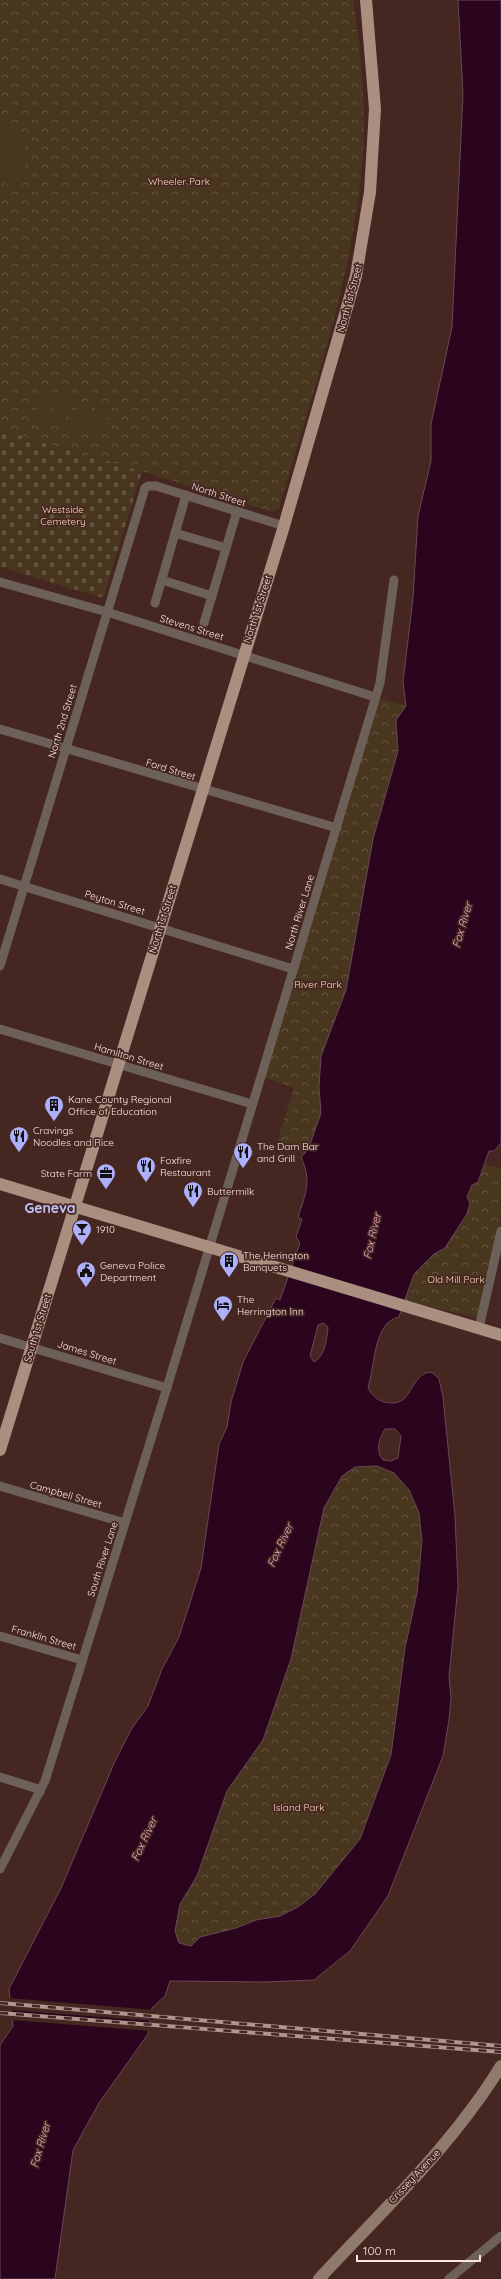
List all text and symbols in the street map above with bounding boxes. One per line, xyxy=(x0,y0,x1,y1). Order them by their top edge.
park label: Wheeler Park xyxy=(148,175,210,188)
street label: North 1st Street xyxy=(334,262,365,334)
street label: North Street xyxy=(190,480,248,510)
park label: Westside Cemetery xyxy=(40,503,86,528)
street label: North 1st Street xyxy=(240,573,275,645)
street label: Stevens Street xyxy=(158,612,226,644)
street label: North 2nd Street xyxy=(45,682,80,760)
street label: Ford Street xyxy=(144,756,198,783)
street label: North River Lane xyxy=(282,873,317,951)
street label: North 1st Street xyxy=(146,883,179,955)
street label: Peyton Street xyxy=(83,887,147,918)
water label: Fox River xyxy=(449,899,476,949)
park label: River Park xyxy=(294,978,342,991)
street label: Hamilton Street xyxy=(93,1040,166,1073)
place label: Kane County Regional Office of Education xyxy=(68,1093,172,1118)
building icon: Kane County Regional Office of Education xyxy=(43,1094,65,1122)
place label: Cravings Noodles and Rice xyxy=(33,1124,114,1149)
restaurant icon: Cravings Noodles and Rice xyxy=(8,1125,30,1153)
place label: The Dam Bar and Grill xyxy=(257,1140,319,1165)
restaurant icon: The Dam Bar and Grill xyxy=(232,1141,254,1169)
place label: Foxfire Restaurant xyxy=(160,1154,212,1179)
restaurant icon: Foxfire Restaurant xyxy=(135,1155,157,1183)
office icon: State Farm xyxy=(95,1162,117,1190)
place label: State Farm xyxy=(41,1167,92,1180)
restaurant icon: Buttermilk xyxy=(182,1180,204,1208)
place label: Buttermilk xyxy=(207,1185,254,1198)
district label: Geneva xyxy=(24,1199,76,1217)
water label: Fox River xyxy=(360,1210,384,1260)
bar icon: 1910 xyxy=(71,1218,93,1246)
place label: 1910 xyxy=(96,1223,115,1236)
place label: The Herington Banquets xyxy=(243,1249,309,1274)
building icon: The Herington Banquets xyxy=(218,1250,240,1278)
place label: Geneva Police Department xyxy=(100,1259,166,1284)
public building icon: Geneva Police Department xyxy=(75,1260,97,1288)
park label: Old Mill Park xyxy=(427,1273,485,1286)
street label: South 1st Street xyxy=(21,1292,54,1364)
place label: The Herrington Inn xyxy=(237,1293,304,1318)
hotel icon: The Herrington Inn xyxy=(212,1294,234,1322)
street label: James Street xyxy=(56,1337,119,1368)
street label: Campbell Street xyxy=(28,1478,104,1511)
water label: Fox River xyxy=(264,1519,297,1569)
street label: South River Lane xyxy=(84,1520,121,1598)
street label: Franklin Street xyxy=(10,1622,78,1653)
park label: Island Park xyxy=(273,1801,325,1814)
water label: Fox River xyxy=(128,1813,161,1863)
water label: Fox River xyxy=(27,2119,54,2169)
street label: Crissey Avenue xyxy=(386,2146,443,2206)
scale bar xyxy=(357,2237,480,2263)
text: 100 m xyxy=(363,2243,396,2258)

